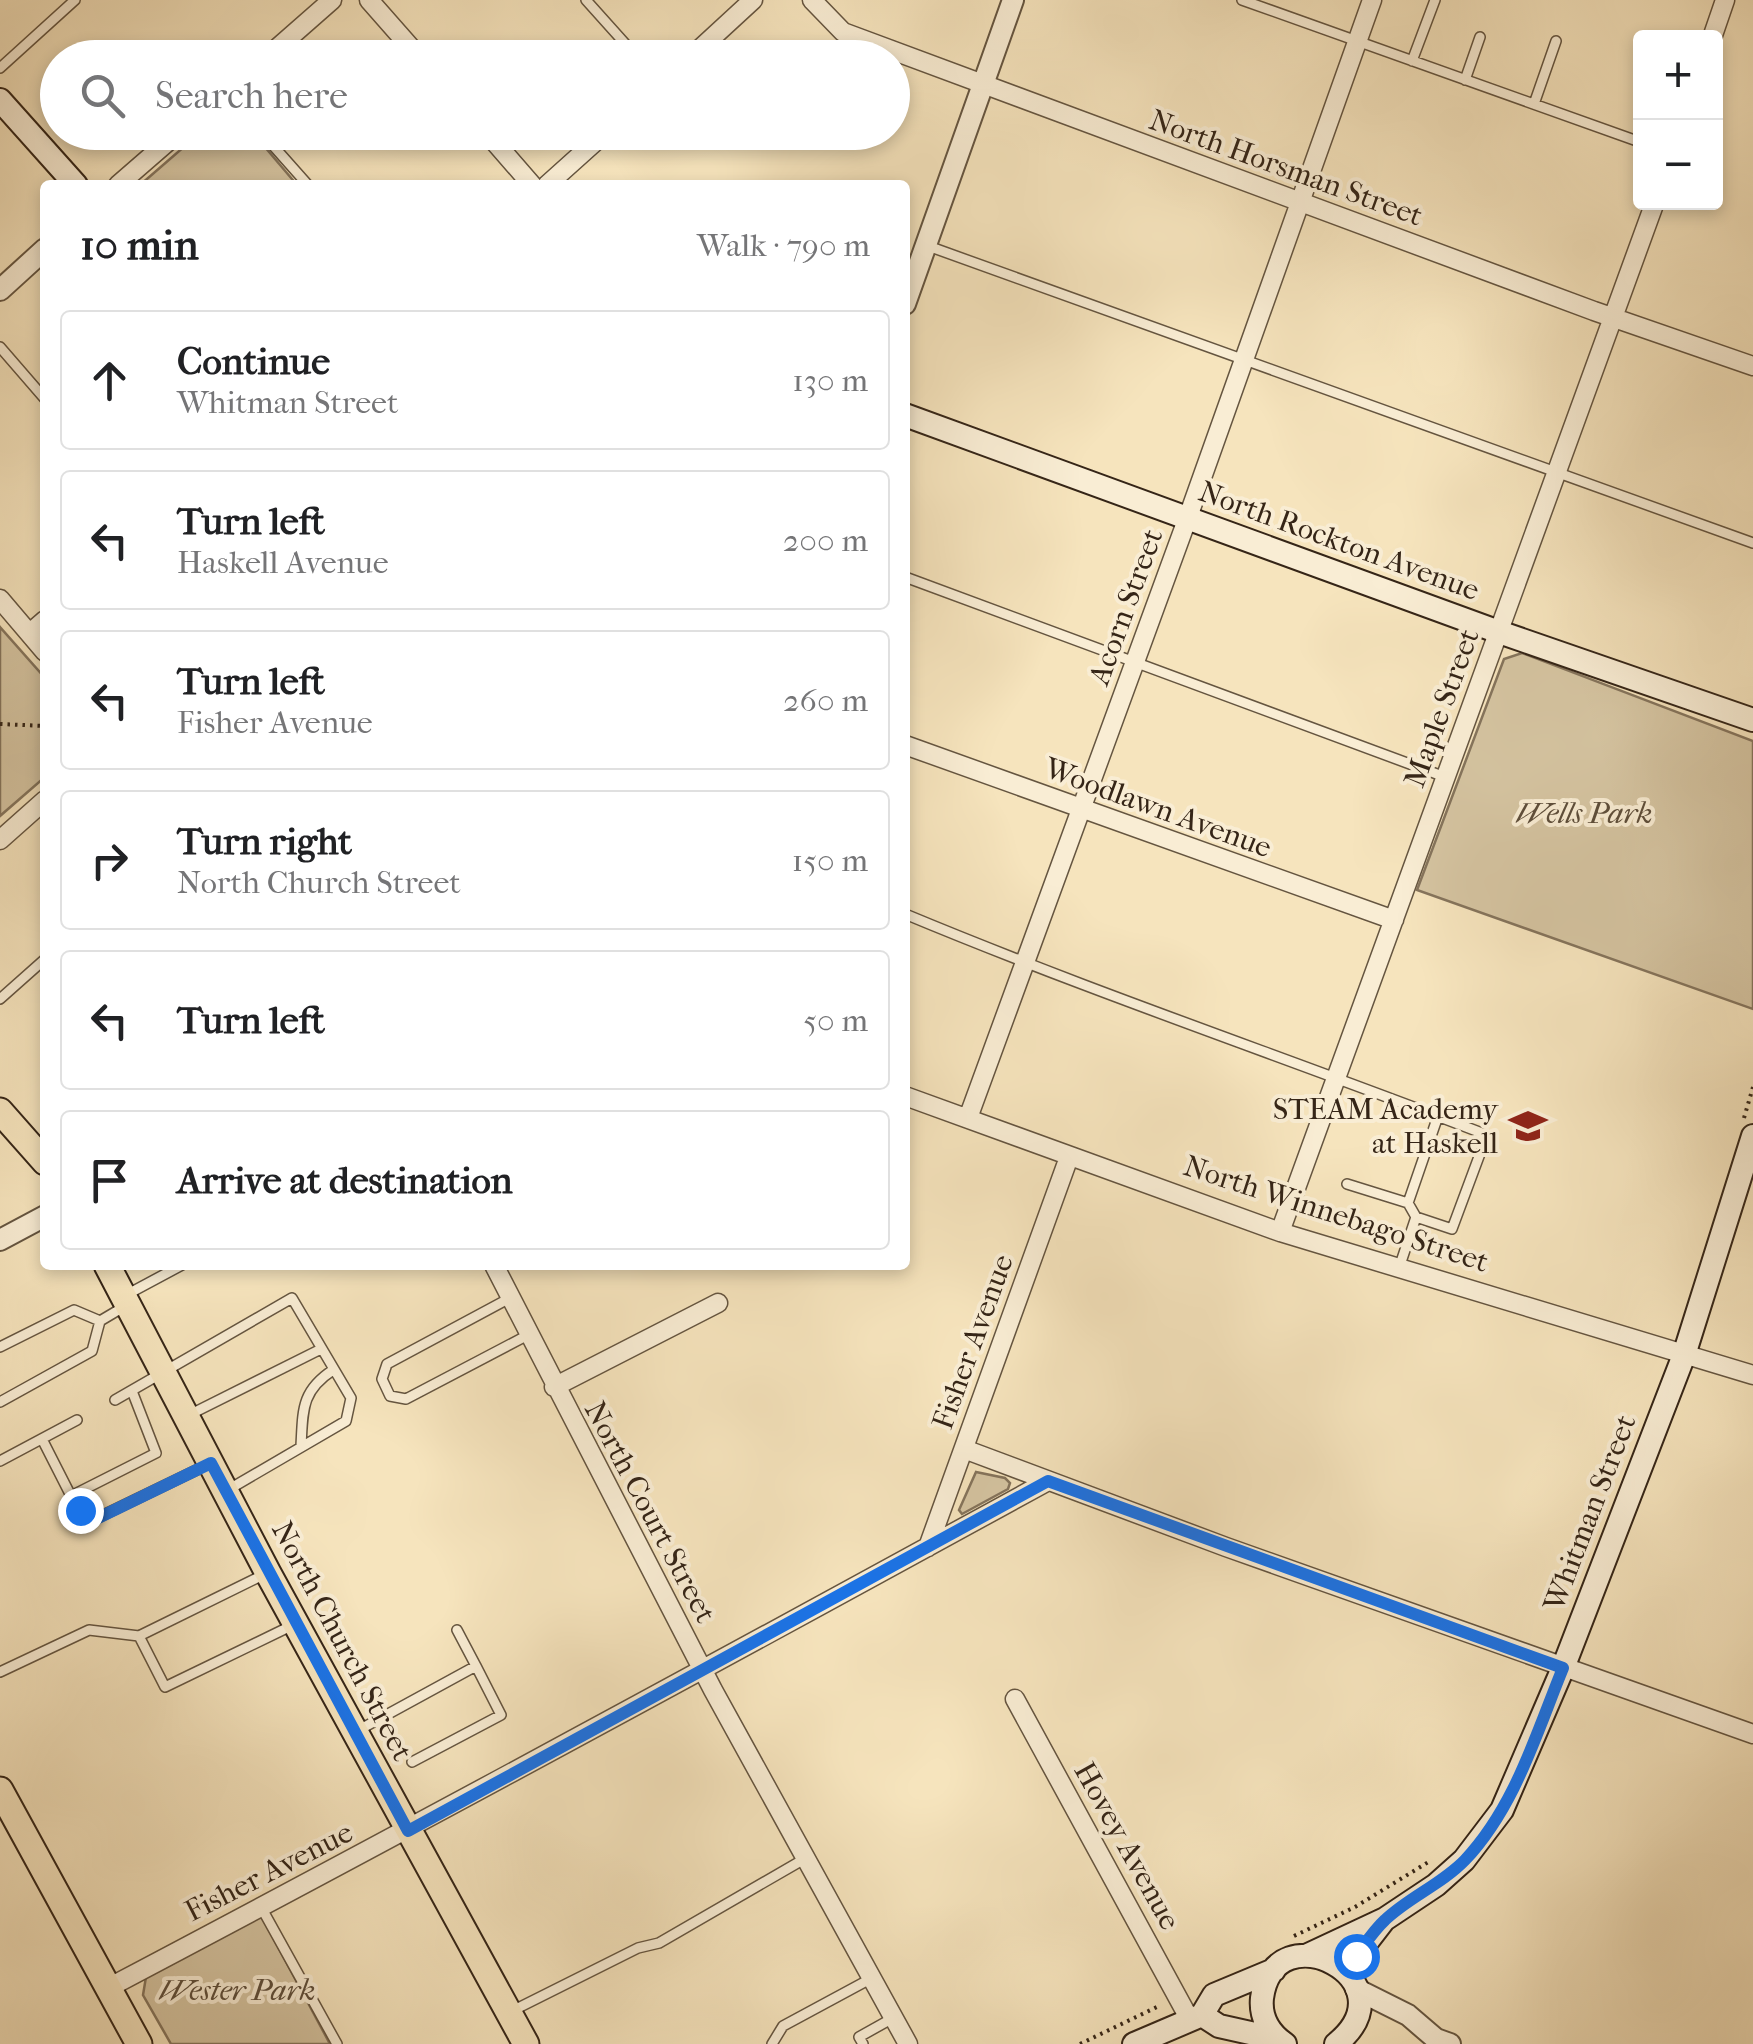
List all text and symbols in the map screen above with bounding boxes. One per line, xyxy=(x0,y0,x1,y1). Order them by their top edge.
map controls xyxy=(1633,30,1723,210)
button: + xyxy=(1633,30,1723,120)
search box xyxy=(40,40,910,150)
icon: search xyxy=(75,68,130,123)
text: Search here xyxy=(155,73,348,118)
street label: North Horsman Street xyxy=(1145,102,1428,234)
button: − xyxy=(1633,120,1723,210)
text: 10 min xyxy=(80,221,199,270)
text: Walk · 790 m xyxy=(697,227,870,264)
text: Continue xyxy=(177,339,330,384)
icon: ahead xyxy=(82,353,137,408)
text: 130 m xyxy=(792,362,868,399)
text: Whitman Street xyxy=(177,384,398,421)
street label: North Rockton Avenue xyxy=(1194,474,1484,608)
text: Turn left xyxy=(177,499,325,544)
icon: left xyxy=(82,513,137,568)
text: 200 m xyxy=(783,522,868,559)
street label: Acorn Street xyxy=(1081,524,1170,691)
text: Haskell Avenue xyxy=(177,544,388,581)
street label: Maple Street xyxy=(1397,624,1487,792)
text: Turn left xyxy=(177,659,325,704)
icon: left xyxy=(82,673,137,728)
text: 260 m xyxy=(783,682,868,719)
text: Fisher Avenue xyxy=(177,704,373,741)
street label: Woodlawn Avenue xyxy=(1039,750,1276,865)
park label: Wells Park xyxy=(1515,796,1653,831)
text: Turn right xyxy=(177,819,352,864)
icon: right xyxy=(82,833,137,888)
text: 150 m xyxy=(792,842,868,879)
text: North Church Street xyxy=(177,864,461,901)
icon: left xyxy=(82,993,137,1048)
text: Turn left xyxy=(177,998,325,1043)
text: 50 m xyxy=(803,1002,868,1039)
place label: STEAM Academy at Haskell xyxy=(1273,1092,1499,1161)
school or university icon: STEAM Academy at Haskell xyxy=(1507,1105,1549,1147)
street label: North Winnebago Street xyxy=(1179,1148,1493,1280)
icon: arrive xyxy=(82,1153,137,1208)
text: Arrive at destination xyxy=(177,1158,513,1203)
street label: Fisher Avenue xyxy=(925,1250,1021,1434)
street label: North Court Street xyxy=(577,1395,723,1629)
street label: Whitman Street xyxy=(1536,1410,1644,1617)
route end xyxy=(58,1488,104,1534)
street label: North Church Street xyxy=(264,1515,420,1767)
street label: Hovey Avenue xyxy=(1067,1756,1187,1936)
street label: Fisher Avenue xyxy=(179,1815,359,1929)
route start xyxy=(1334,1934,1380,1980)
park label: Wester Park xyxy=(158,1973,316,2008)

